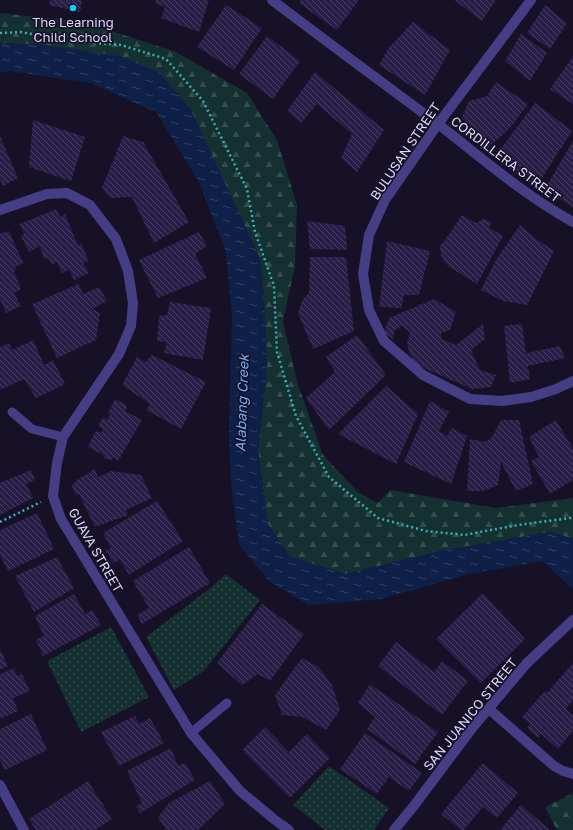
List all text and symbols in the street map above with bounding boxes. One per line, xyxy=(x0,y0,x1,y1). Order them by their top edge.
marker: The Learning Child School xyxy=(68,3,78,13)
place label: The Learning Child School xyxy=(32,14,114,45)
street label: BULUSAN STREET xyxy=(367,99,443,203)
street label: CORDILLERA STREET xyxy=(448,113,564,205)
water label: Alabang Creek xyxy=(231,352,252,452)
street label: GUAVA STREET xyxy=(65,505,127,595)
street label: SAN JUANICO STREET xyxy=(420,655,520,773)

